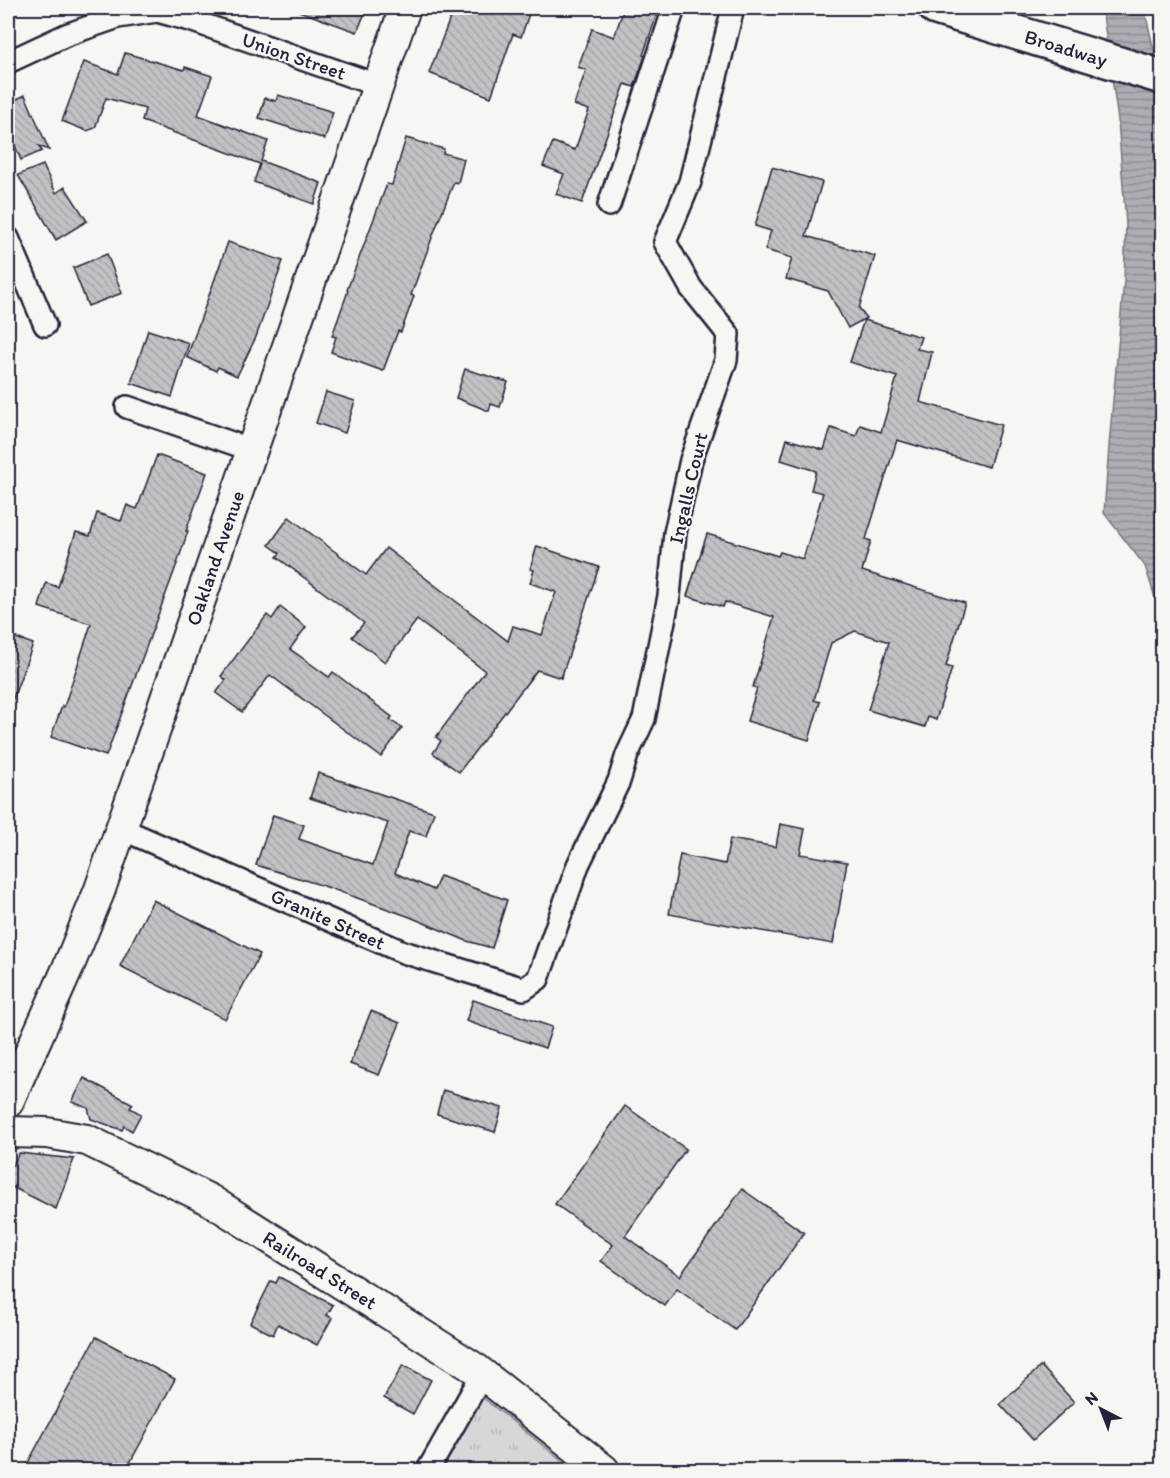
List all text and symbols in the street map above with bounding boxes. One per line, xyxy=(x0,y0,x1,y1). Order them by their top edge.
street label: Broadway xyxy=(1022,24,1111,72)
street label: Union Street xyxy=(239,27,350,85)
street label: Ingalls Court xyxy=(664,430,712,546)
street label: Oakland Avenue xyxy=(181,487,249,629)
street label: Granite Street xyxy=(267,883,389,955)
street label: Railroad Street xyxy=(259,1225,381,1315)
north arrow xyxy=(1071,1379,1131,1439)
text: N xyxy=(1081,1388,1102,1409)

